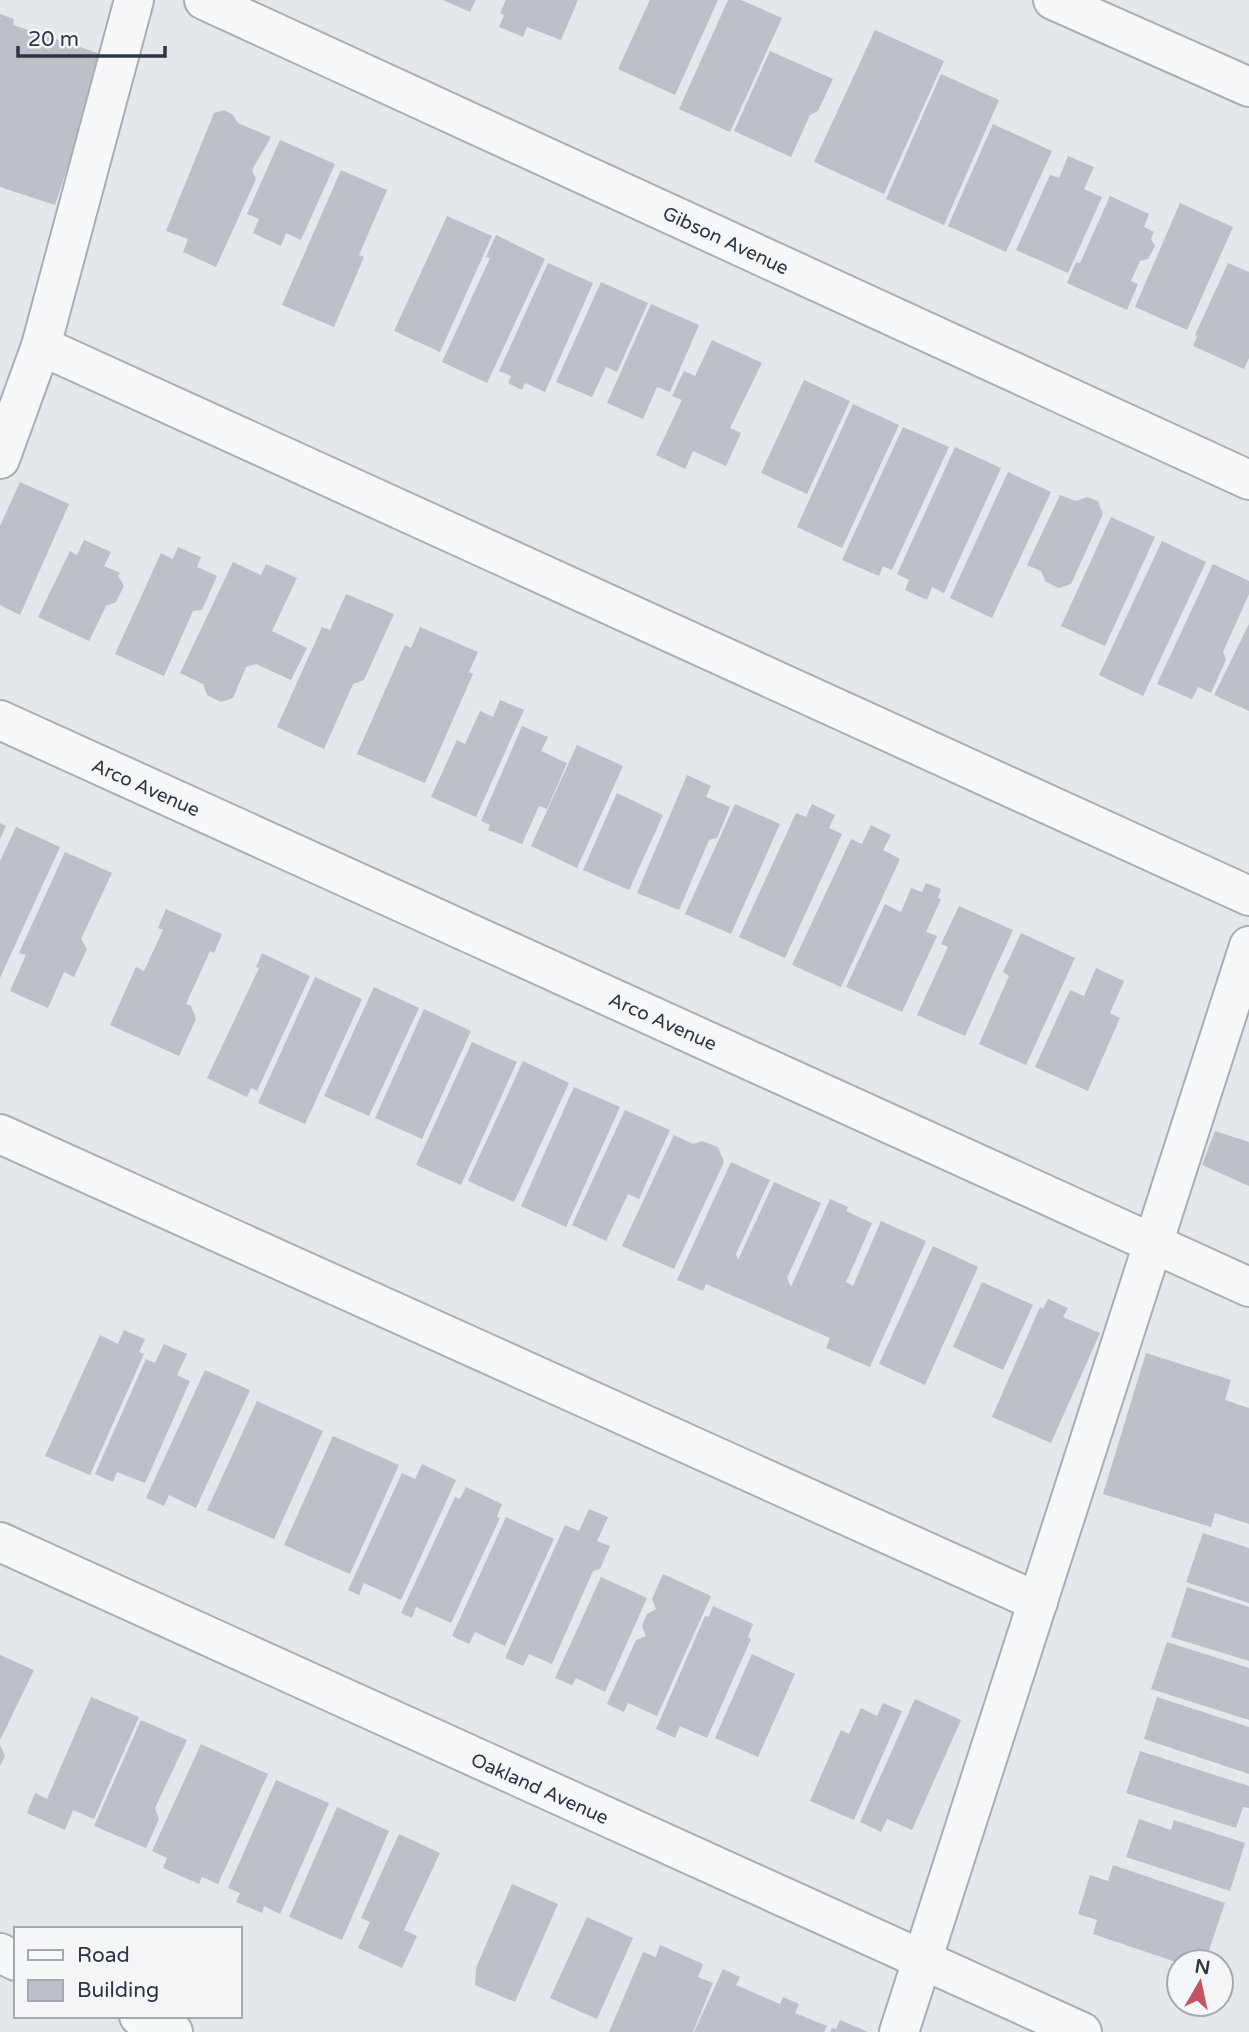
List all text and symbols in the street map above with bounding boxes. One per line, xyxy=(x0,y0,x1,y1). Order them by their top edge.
scale bar xyxy=(18,14,164,58)
text: 20 m xyxy=(28,27,79,52)
street label: Gibson Avenue xyxy=(659,202,792,280)
street label: Arco Avenue xyxy=(88,754,203,821)
street label: Arco Avenue xyxy=(605,988,720,1055)
street label: Oakland Avenue xyxy=(467,1749,612,1829)
legend xyxy=(14,1927,242,2018)
text: Road xyxy=(77,1943,130,1968)
north arrow xyxy=(1165,1948,1235,2018)
text: N xyxy=(1193,1955,1212,1979)
text: Building xyxy=(77,1978,159,2003)

